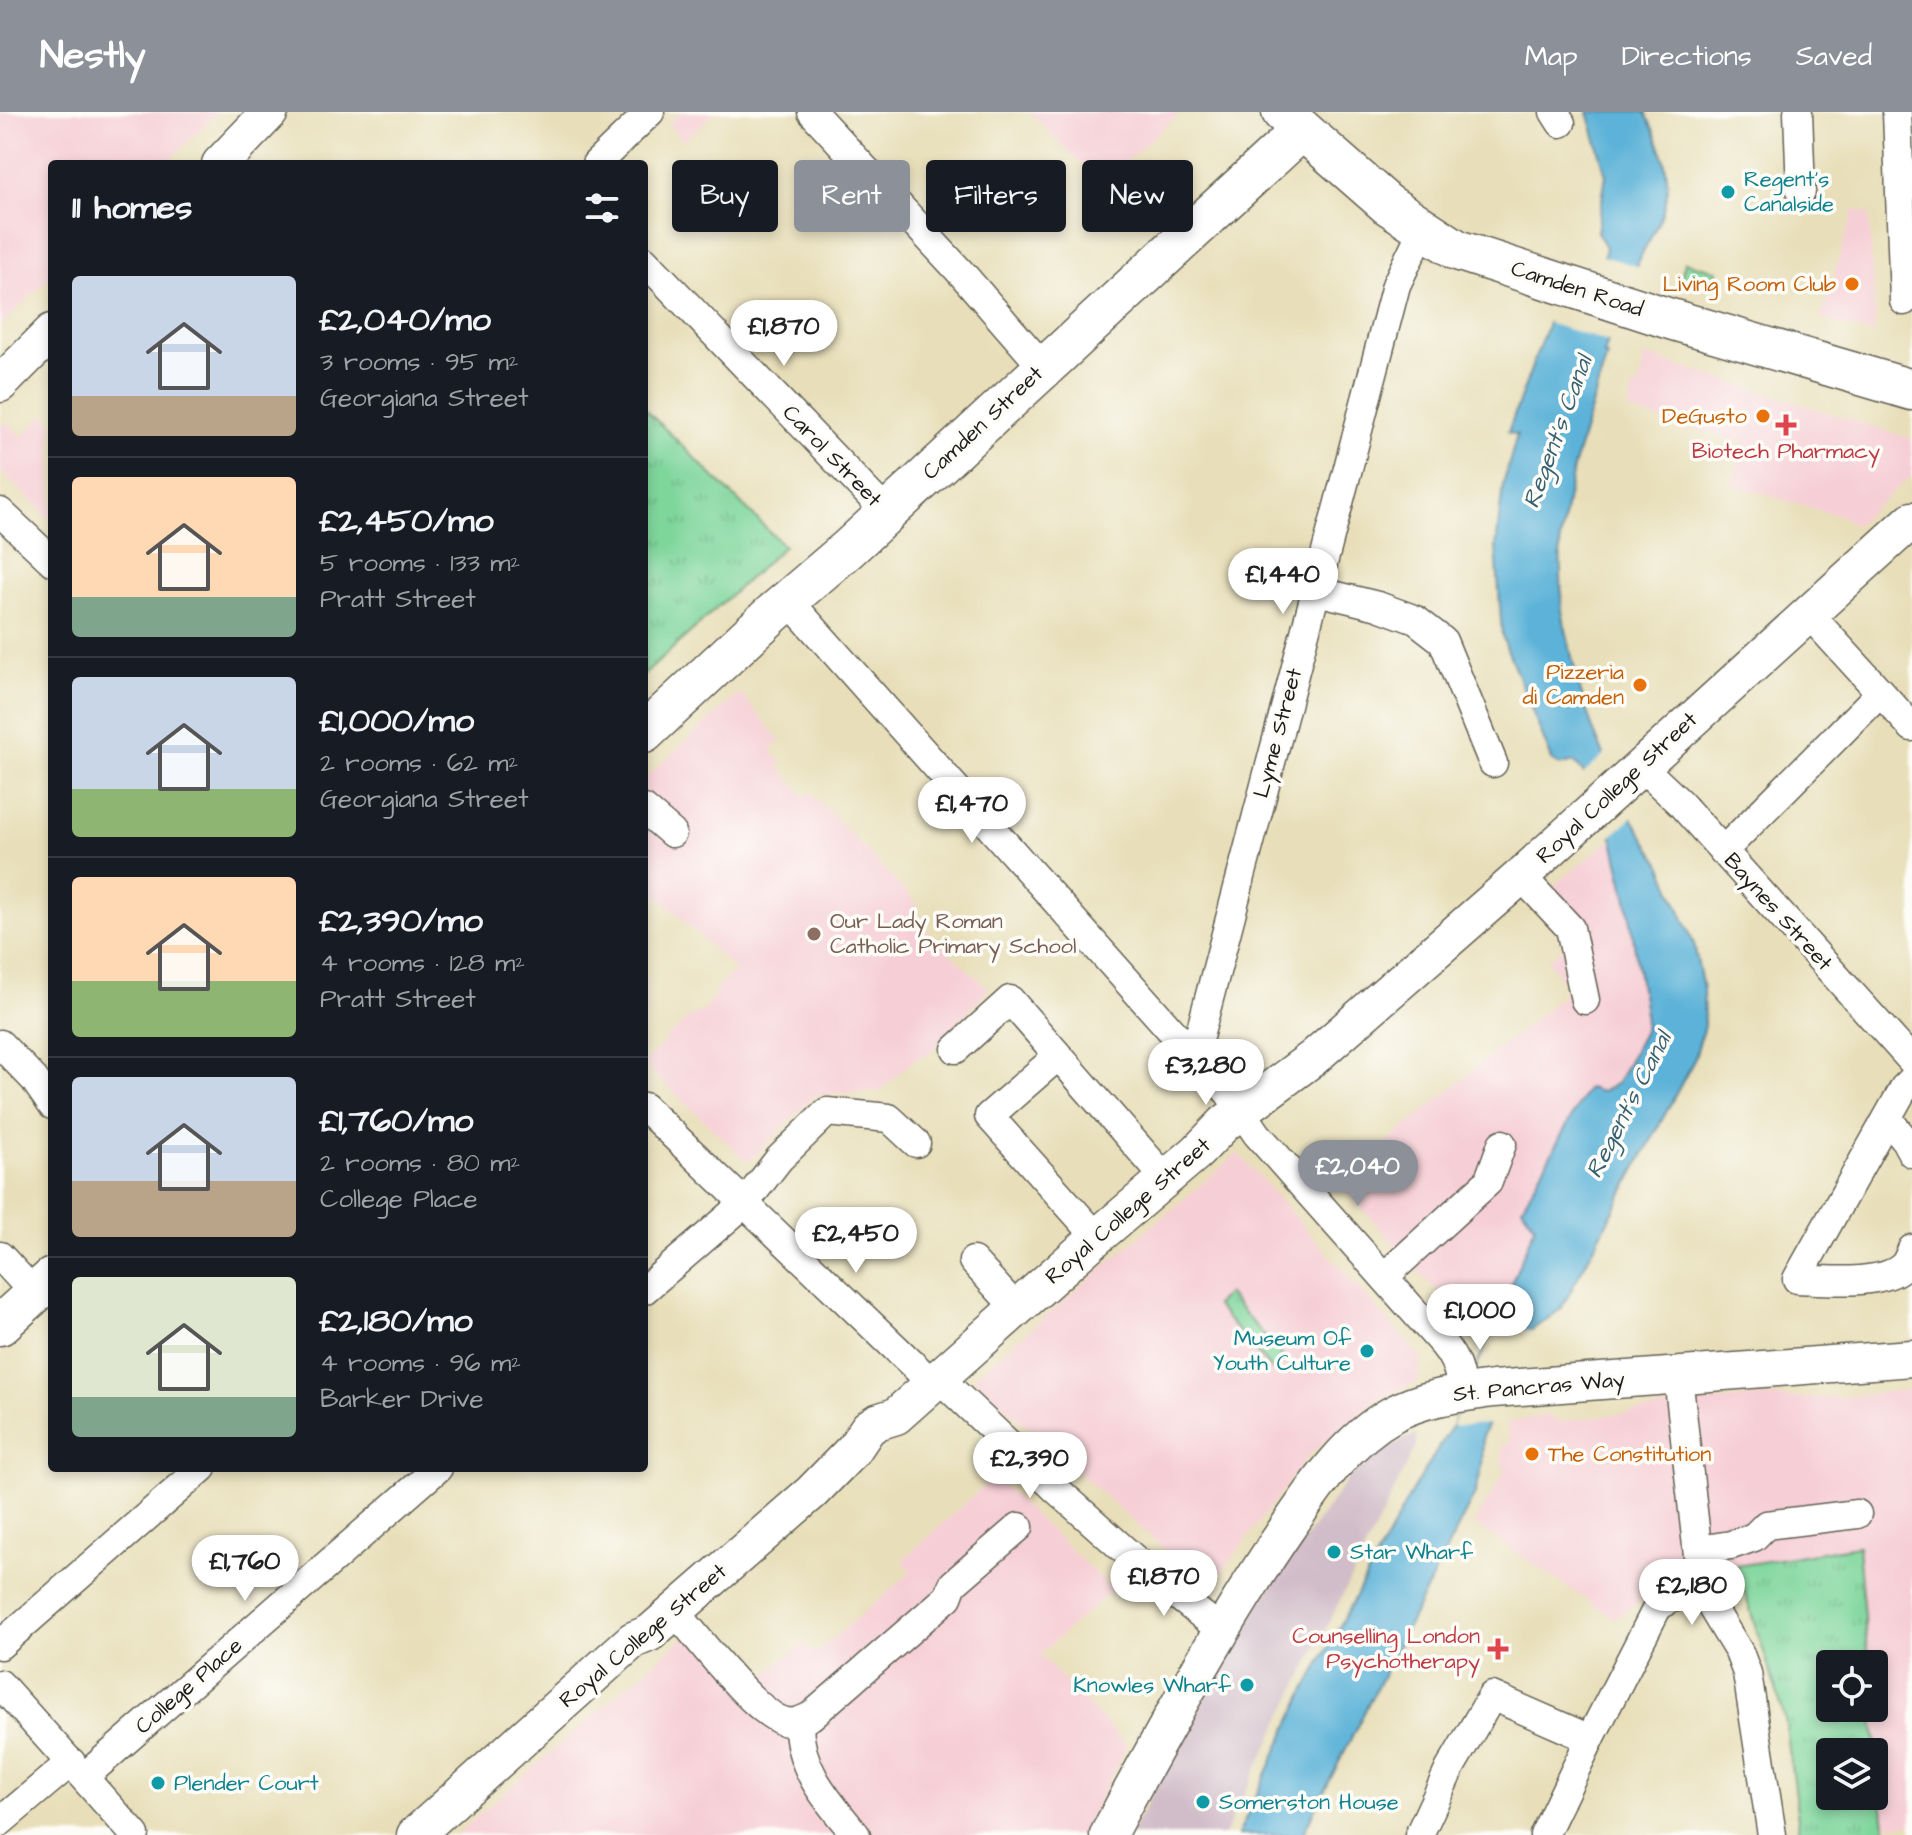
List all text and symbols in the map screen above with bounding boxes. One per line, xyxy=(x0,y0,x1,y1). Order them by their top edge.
text: Nestly xyxy=(40,30,146,82)
text: Map xyxy=(1525,37,1578,76)
text: Directions xyxy=(1622,37,1752,76)
text: Saved xyxy=(1796,37,1872,76)
chip: Buy xyxy=(672,160,778,232)
chip: Rent xyxy=(794,160,910,232)
chip: Filters xyxy=(926,160,1066,232)
chip: New xyxy=(1082,160,1193,232)
place label: Regent's Canalside xyxy=(1744,164,1834,220)
marker: Regent's Canalside xyxy=(1719,183,1737,201)
text: 11 homes xyxy=(72,184,192,232)
icon: filters xyxy=(580,186,624,230)
street label: Camden Road xyxy=(1507,253,1647,325)
place label: Living Room Club xyxy=(1663,269,1836,301)
marker: Living Room Club xyxy=(1843,275,1861,293)
text: £2,040/mo xyxy=(320,296,491,344)
pin: £1,870 xyxy=(719,300,849,368)
icon: home xyxy=(136,308,232,404)
text: £1,870 xyxy=(748,308,820,344)
text: 3 rooms · 95 m² xyxy=(320,344,519,380)
water label: Regent's Canal xyxy=(1515,348,1603,513)
street label: Camden Street xyxy=(916,359,1050,487)
text: Georgiana Street xyxy=(320,380,528,416)
street label: Carol Street xyxy=(775,398,889,514)
place label: DeGusto xyxy=(1662,401,1748,432)
marker: DeGusto xyxy=(1754,407,1772,425)
marker: Biotech Pharmacy xyxy=(1777,416,1795,434)
place label: Biotech Pharmacy xyxy=(1692,436,1880,468)
text: £2,450/mo xyxy=(320,497,494,545)
icon: home xyxy=(136,509,232,605)
text: 5 rooms · 133 m² xyxy=(320,545,520,581)
pin: £1,440 xyxy=(1218,548,1348,616)
text: £1,440 xyxy=(1246,556,1320,592)
text: Pratt Street xyxy=(320,581,476,617)
place label: Pizzeria di Camden xyxy=(1523,657,1624,713)
street label: Lyme Street xyxy=(1246,665,1311,802)
marker: Pizzeria di Camden xyxy=(1631,676,1649,694)
text: £1,000/mo xyxy=(320,697,474,745)
street label: Royal College Street xyxy=(1530,705,1705,872)
icon: home xyxy=(136,709,232,805)
text: 2 rooms · 62 m² xyxy=(320,745,518,781)
pin: £1,470 xyxy=(907,777,1037,845)
text: Georgiana Street xyxy=(320,781,528,817)
text: £1,470 xyxy=(936,785,1008,821)
street label: Baynes Street xyxy=(1716,846,1840,979)
text: £2,390/mo xyxy=(320,897,483,945)
place label: Our Lady Roman Catholic Primary School xyxy=(830,906,1076,963)
icon: home xyxy=(136,909,232,1005)
marker: Our Lady Roman Catholic Primary School xyxy=(805,925,823,943)
text: 4 rooms · 128 m² xyxy=(320,945,525,981)
text: Pratt Street xyxy=(320,981,476,1017)
water label: Regent's Canal xyxy=(1578,1023,1683,1184)
pin: £3,280 xyxy=(1141,1039,1271,1107)
text: £3,280 xyxy=(1166,1047,1246,1083)
text: £1,760/mo xyxy=(320,1097,473,1145)
icon: home xyxy=(136,1109,232,1205)
street label: Royal College Street xyxy=(1038,1130,1218,1292)
pin: £2,040 xyxy=(1293,1140,1423,1208)
text: 2 rooms · 80 m² xyxy=(320,1145,520,1181)
text: £2,040 xyxy=(1316,1148,1400,1184)
text: College Place xyxy=(320,1181,478,1217)
pin: £2,450 xyxy=(791,1207,921,1275)
text: £2,450 xyxy=(813,1215,899,1251)
pin: £1,000 xyxy=(1415,1284,1545,1352)
text: £1,000 xyxy=(1444,1292,1516,1328)
text: £2,180/mo xyxy=(320,1297,473,1345)
icon: home xyxy=(136,1309,232,1405)
place label: Museum Of Youth Culture xyxy=(1213,1323,1352,1379)
marker: Museum Of Youth Culture xyxy=(1358,1342,1376,1360)
text: 4 rooms · 96 m² xyxy=(320,1345,521,1381)
street label: St. Pancras Way xyxy=(1452,1364,1626,1411)
text: Barker Drive xyxy=(320,1381,484,1417)
pin: £2,390 xyxy=(965,1432,1095,1500)
place label: The Constitution xyxy=(1548,1439,1711,1470)
text: £2,390 xyxy=(991,1440,1069,1476)
marker: The Constitution xyxy=(1523,1445,1541,1463)
pin: £1,760 xyxy=(180,1535,310,1603)
place label: Star Wharf xyxy=(1350,1537,1474,1568)
text: £1,760 xyxy=(210,1543,280,1579)
marker: Star Wharf xyxy=(1325,1543,1343,1561)
pin: £1,870 xyxy=(1099,1550,1229,1618)
street label: Royal College Street xyxy=(552,1556,734,1716)
text: £1,870 xyxy=(1128,1558,1200,1594)
pin: £2,180 xyxy=(1627,1559,1757,1627)
text: £2,180 xyxy=(1657,1567,1727,1603)
place label: Counselling London Psychotherapy xyxy=(1292,1621,1480,1678)
street label: College Place xyxy=(129,1631,250,1742)
marker: Counselling London Psychotherapy xyxy=(1487,1638,1509,1660)
map controls xyxy=(1816,1650,1888,1810)
button: locate xyxy=(1816,1650,1888,1722)
place label: Knowles Wharf xyxy=(1073,1670,1232,1701)
marker: Knowles Wharf xyxy=(1238,1676,1256,1694)
button: layers xyxy=(1816,1738,1888,1810)
place label: Plender Court xyxy=(174,1768,319,1799)
marker: Plender Court xyxy=(149,1774,167,1792)
place label: Somerston House xyxy=(1219,1787,1399,1818)
marker: Somerston House xyxy=(1194,1793,1212,1811)

